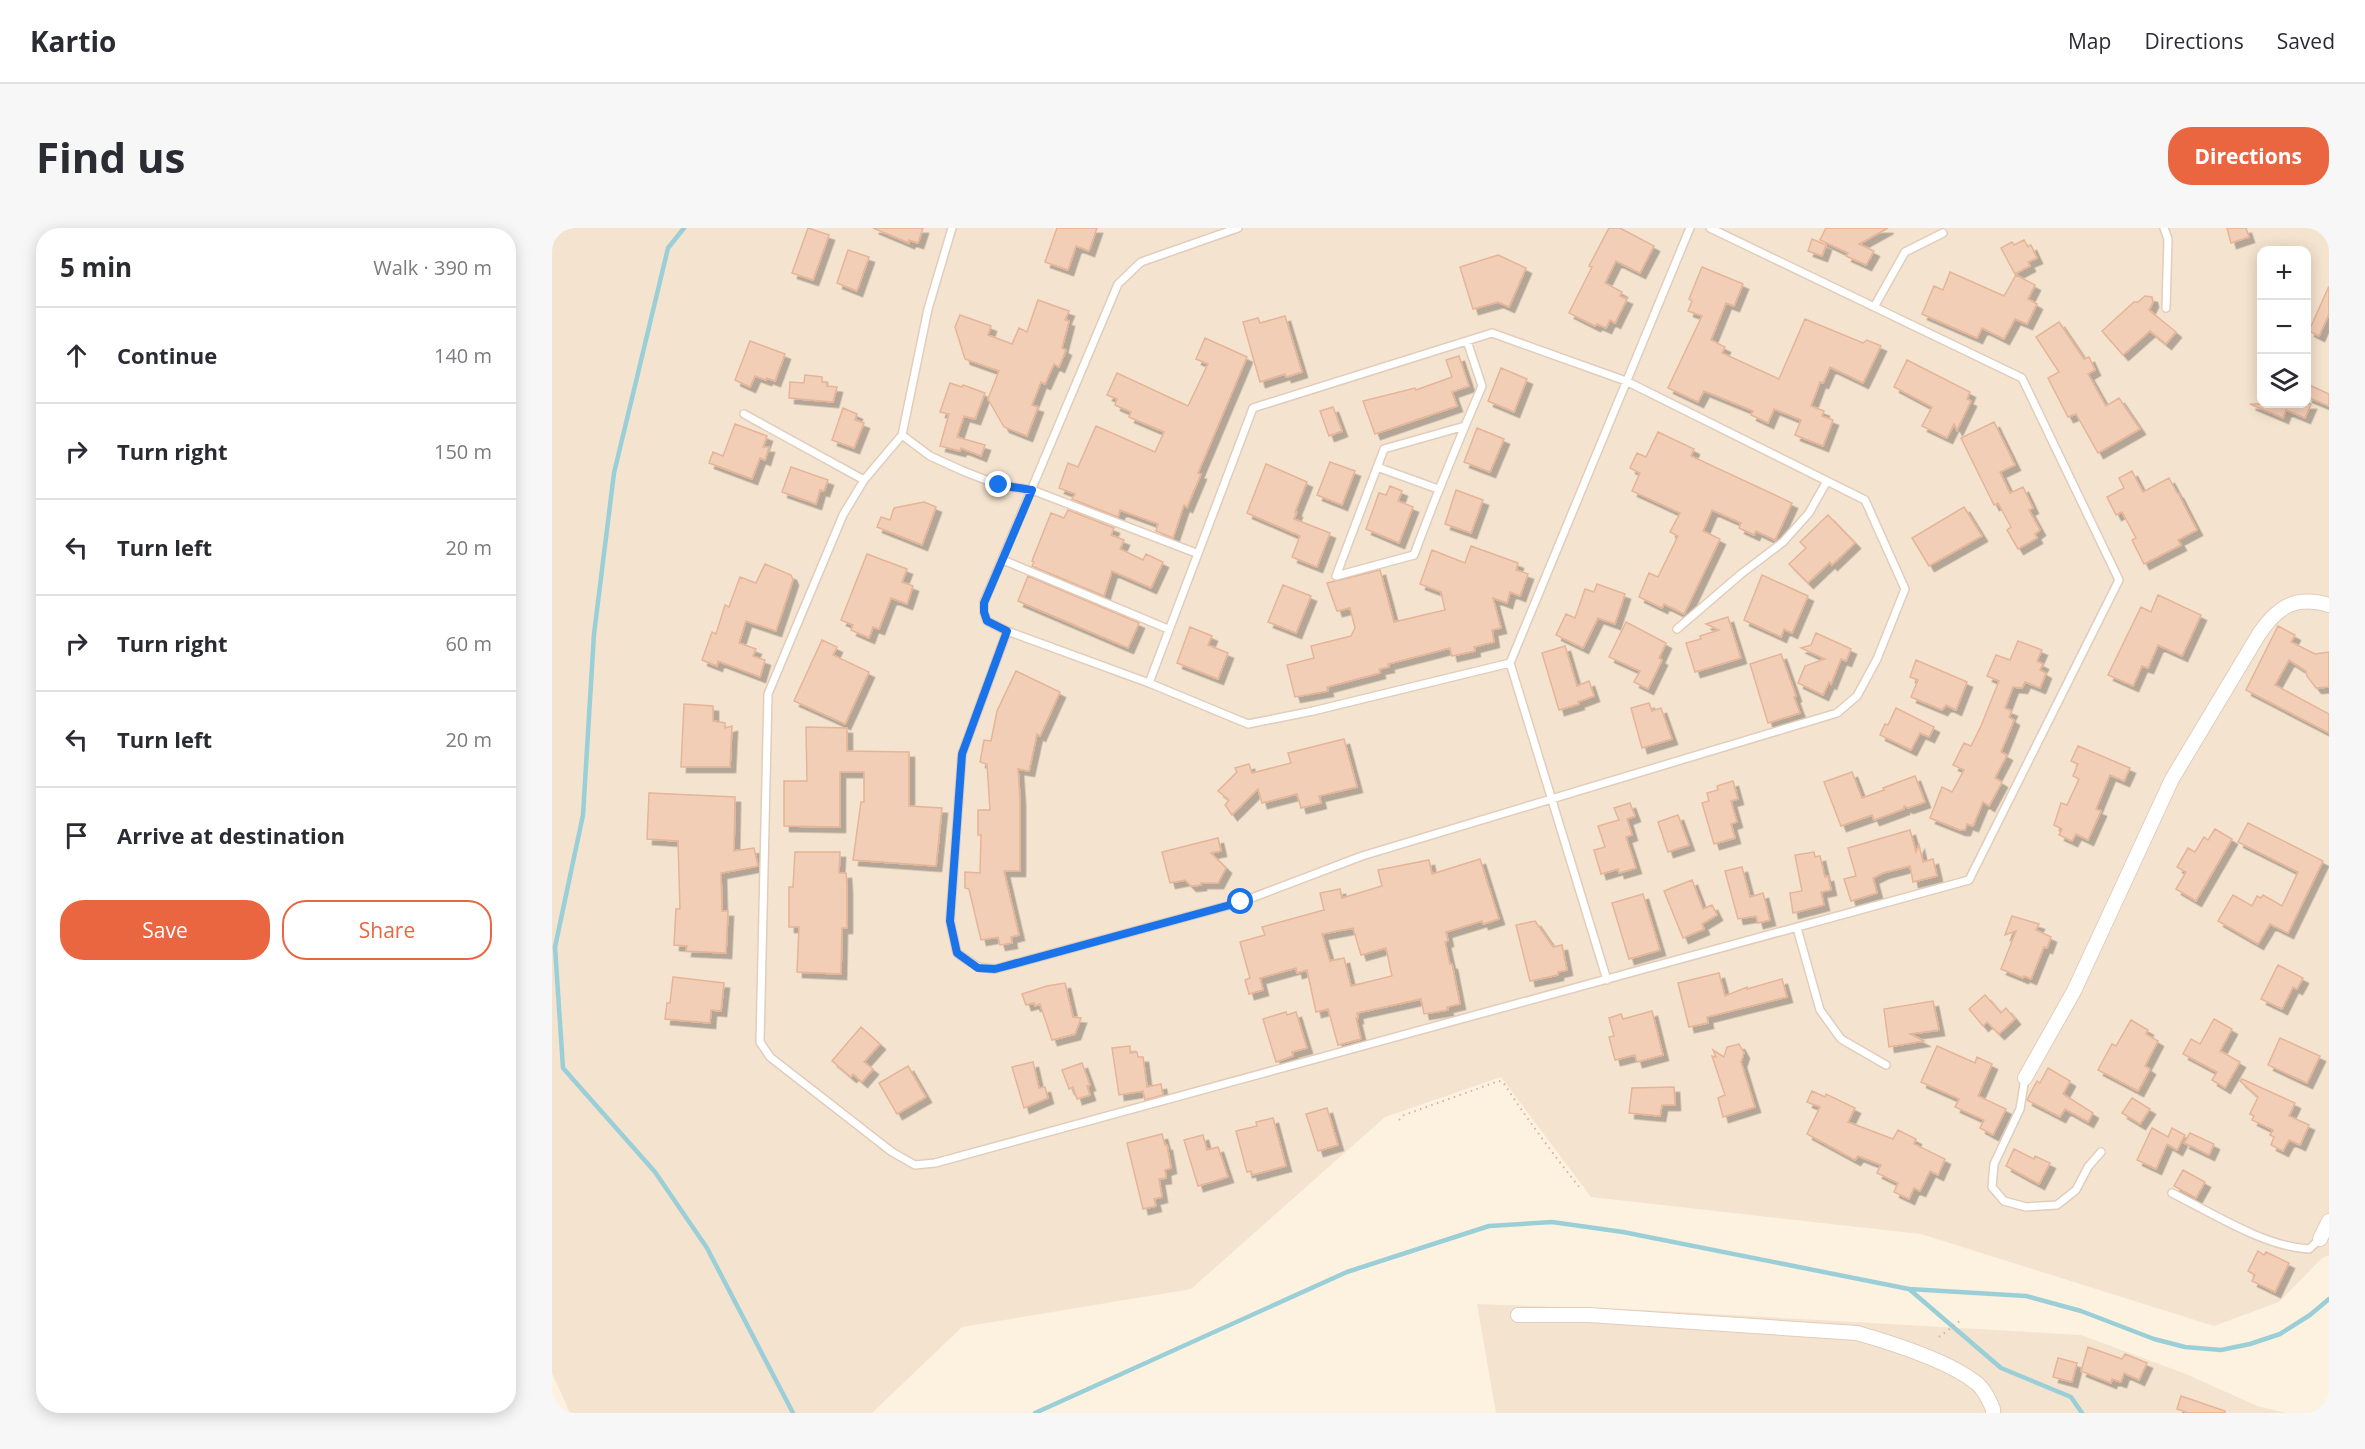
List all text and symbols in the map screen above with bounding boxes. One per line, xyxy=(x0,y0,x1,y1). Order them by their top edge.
text: Kartio xyxy=(30,22,116,60)
text: Map xyxy=(2068,27,2111,55)
text: Directions xyxy=(2144,27,2244,55)
text: Saved xyxy=(2277,27,2335,55)
button: Directions xyxy=(2168,127,2329,185)
text: Find us xyxy=(36,128,185,185)
map controls xyxy=(2257,246,2311,408)
button: + xyxy=(2257,246,2311,300)
text: 5 min xyxy=(60,249,132,285)
text: Walk · 390 m xyxy=(373,254,492,281)
button: − xyxy=(2257,300,2311,354)
icon: ahead xyxy=(60,339,93,372)
text: Continue xyxy=(117,340,217,370)
text: 140 m xyxy=(434,342,492,369)
button: layers xyxy=(2257,354,2311,408)
icon: right xyxy=(60,435,93,468)
text: Turn right xyxy=(117,436,228,466)
text: 150 m xyxy=(434,438,492,465)
route end xyxy=(985,471,1011,497)
icon: left xyxy=(60,531,93,564)
text: Turn left xyxy=(117,532,212,562)
text: 20 m xyxy=(445,534,492,561)
icon: right xyxy=(60,627,93,660)
text: Turn right xyxy=(117,628,228,658)
text: 60 m xyxy=(445,630,492,657)
icon: left xyxy=(60,723,93,756)
text: Turn left xyxy=(117,724,212,754)
text: 20 m xyxy=(445,726,492,753)
icon: arrive xyxy=(60,819,93,852)
text: Arrive at destination xyxy=(117,820,345,850)
route start xyxy=(1227,888,1253,914)
button: Save xyxy=(60,900,270,960)
button: Share xyxy=(282,900,492,960)

